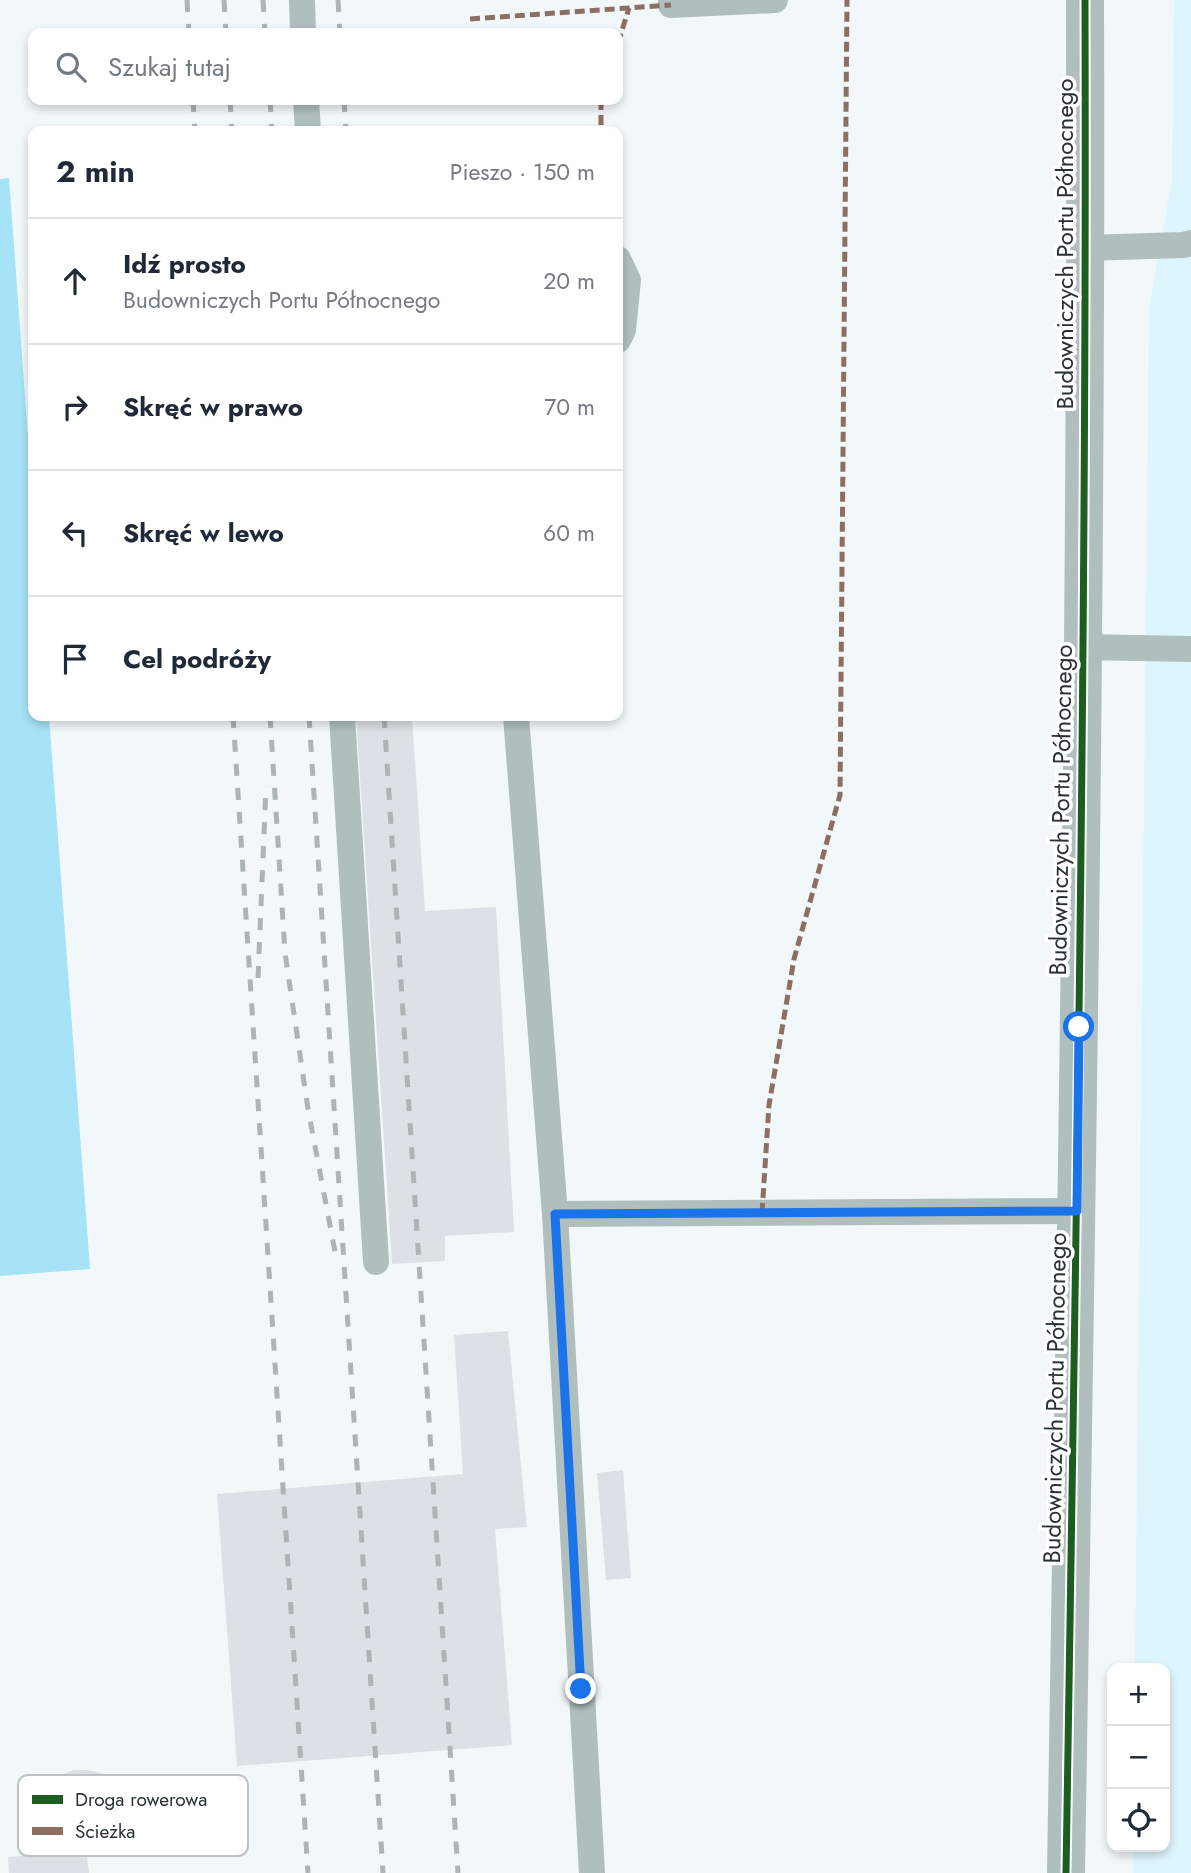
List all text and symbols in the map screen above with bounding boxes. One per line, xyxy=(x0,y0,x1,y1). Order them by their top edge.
search box xyxy=(28,28,623,105)
icon: search xyxy=(52,48,90,86)
text: Szukaj tutaj xyxy=(108,48,231,86)
street label: Budowniczych Portu Północnego xyxy=(1047,78,1082,410)
text: 2 min xyxy=(56,150,135,193)
text: Pieszo · 150 m xyxy=(450,155,595,189)
text: Idź prosto xyxy=(123,245,246,283)
icon: ahead xyxy=(56,262,94,300)
text: 20 m xyxy=(543,264,595,298)
text: Budowniczych Portu Północnego xyxy=(123,283,440,317)
icon: right xyxy=(56,388,94,426)
text: Skręć w prawo xyxy=(123,388,303,426)
text: 70 m xyxy=(544,390,595,424)
icon: left xyxy=(56,514,94,552)
text: Skręć w lewo xyxy=(123,514,284,552)
text: 60 m xyxy=(543,516,595,550)
icon: arrive xyxy=(56,640,94,678)
text: Cel podróży xyxy=(123,640,271,678)
street label: Budowniczych Portu Północnego xyxy=(1040,644,1081,976)
route start xyxy=(1063,1011,1094,1042)
street label: Budowniczych Portu Północnego xyxy=(1034,1232,1075,1564)
map controls xyxy=(1107,1663,1170,1852)
button: + xyxy=(1107,1663,1170,1726)
route end xyxy=(565,1673,596,1704)
button: − xyxy=(1107,1726,1170,1789)
legend xyxy=(18,1775,248,1856)
text: Droga rowerowa xyxy=(75,1786,207,1813)
button: locate xyxy=(1107,1789,1170,1852)
text: Ścieżka xyxy=(75,1818,135,1845)

